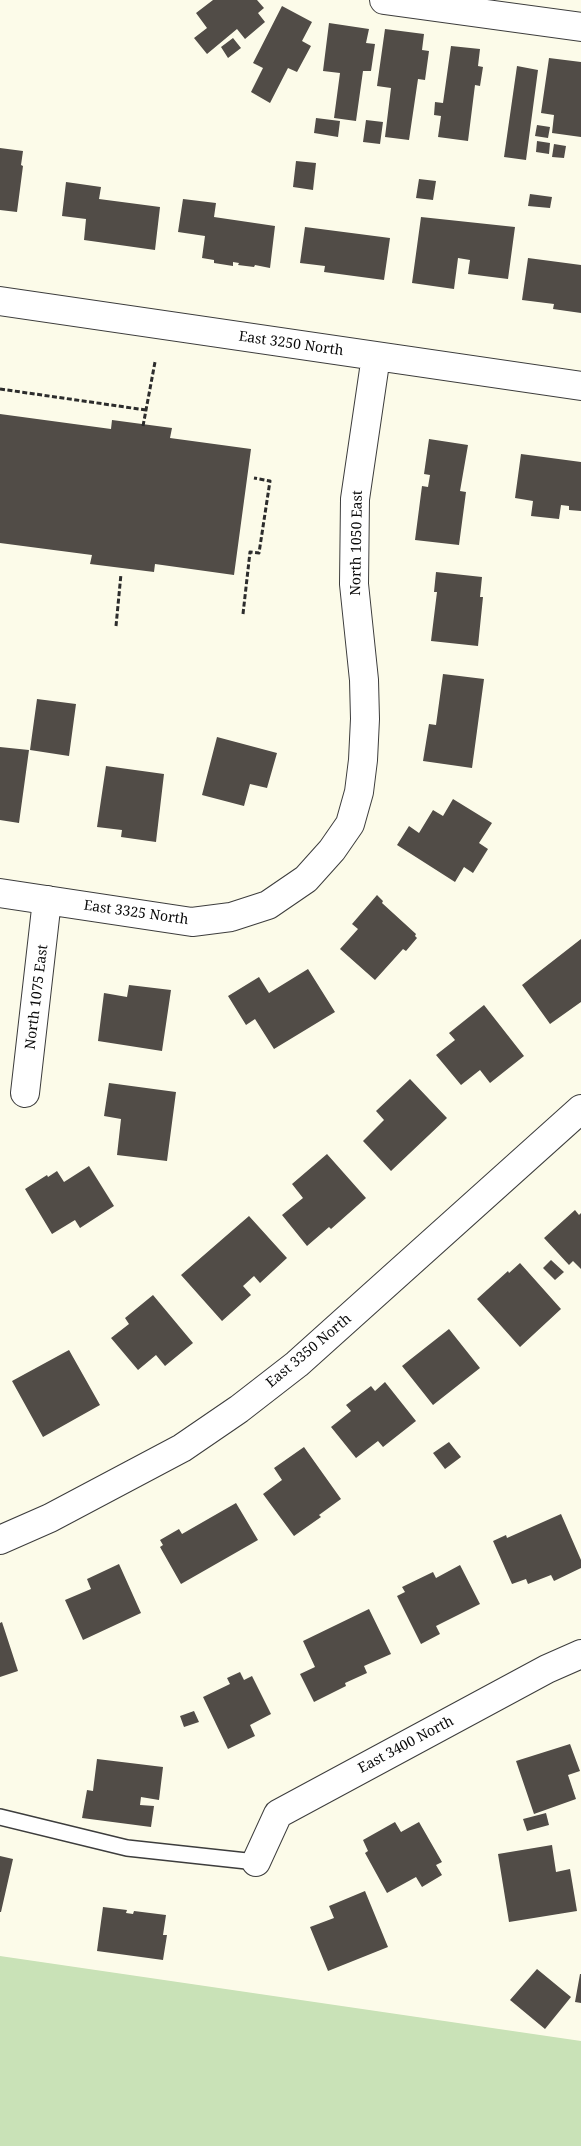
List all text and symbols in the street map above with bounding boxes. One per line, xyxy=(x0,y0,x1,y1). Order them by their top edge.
street label: East 3250 North xyxy=(238,328,344,360)
street label: North 1050 East xyxy=(348,490,366,596)
street label: East 3325 North xyxy=(83,897,189,929)
street label: North 1075 East xyxy=(22,944,52,1050)
street label: East 3350 North xyxy=(263,1311,355,1391)
street label: East 3400 North xyxy=(355,1713,457,1777)

